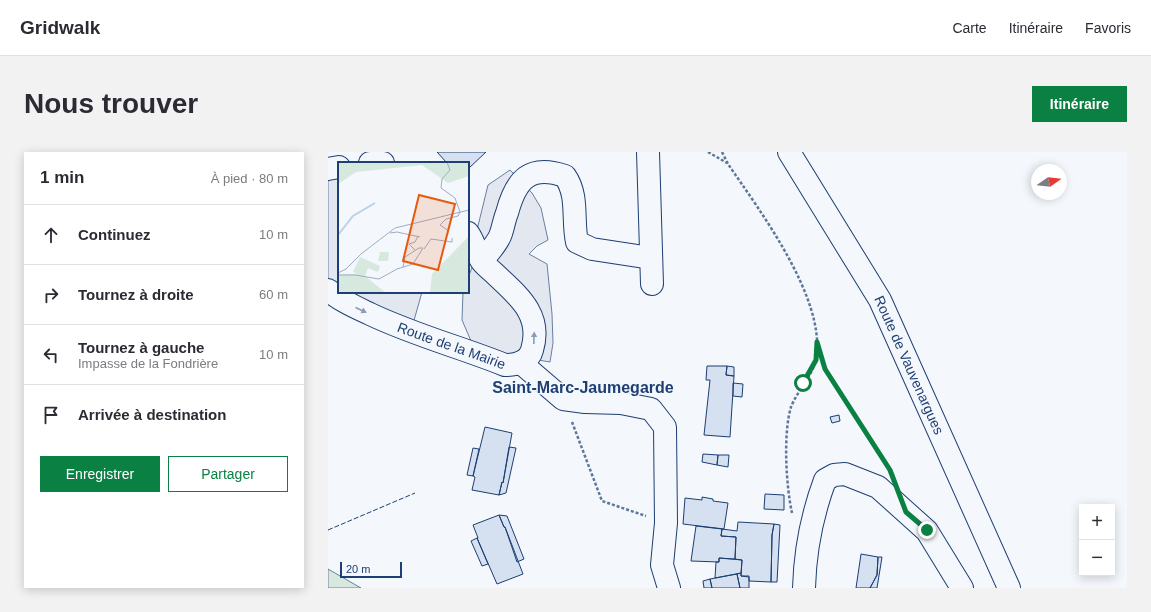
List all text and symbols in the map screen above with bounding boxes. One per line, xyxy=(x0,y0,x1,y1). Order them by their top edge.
text: Gridwalk xyxy=(20,17,100,38)
text: Carte xyxy=(952,20,987,36)
text: Itinéraire xyxy=(1009,20,1063,36)
text: Favoris xyxy=(1085,20,1131,36)
button: Itinéraire xyxy=(1032,86,1127,122)
text: Nous trouver xyxy=(24,88,198,119)
inset map xyxy=(338,162,469,293)
north arrow xyxy=(1031,164,1067,200)
text: 1 min xyxy=(40,168,84,187)
text: À pied · 80 m xyxy=(211,171,288,186)
icon: ahead xyxy=(40,224,62,246)
text: Continuez xyxy=(78,226,151,243)
text: 10 m xyxy=(259,227,288,242)
icon: right xyxy=(40,284,62,306)
text: Tournez à droite xyxy=(78,286,194,303)
text: 60 m xyxy=(259,287,288,302)
street label: Route de Vauvenargues xyxy=(871,293,947,437)
one-way arrow xyxy=(356,307,367,313)
street label: Route de la Mairie xyxy=(395,319,508,373)
one-way arrow xyxy=(531,331,537,344)
text: Tournez à gauche xyxy=(78,339,204,356)
icon: left xyxy=(40,344,62,366)
text: 10 m xyxy=(259,347,288,362)
text: Impasse de la Fondrière xyxy=(78,356,218,371)
route start xyxy=(794,374,812,392)
district label: Saint-Marc-Jaumegarde xyxy=(492,379,674,396)
icon: arrive xyxy=(40,404,62,426)
text: Arrivée à destination xyxy=(78,406,226,423)
button: Enregistrer xyxy=(40,456,160,492)
button: Partager xyxy=(168,456,288,492)
map controls xyxy=(1079,504,1115,576)
button: + xyxy=(1079,504,1115,540)
route end xyxy=(918,521,936,539)
button: − xyxy=(1079,540,1115,576)
scale bar xyxy=(340,560,402,579)
text: 20 m xyxy=(346,563,370,575)

